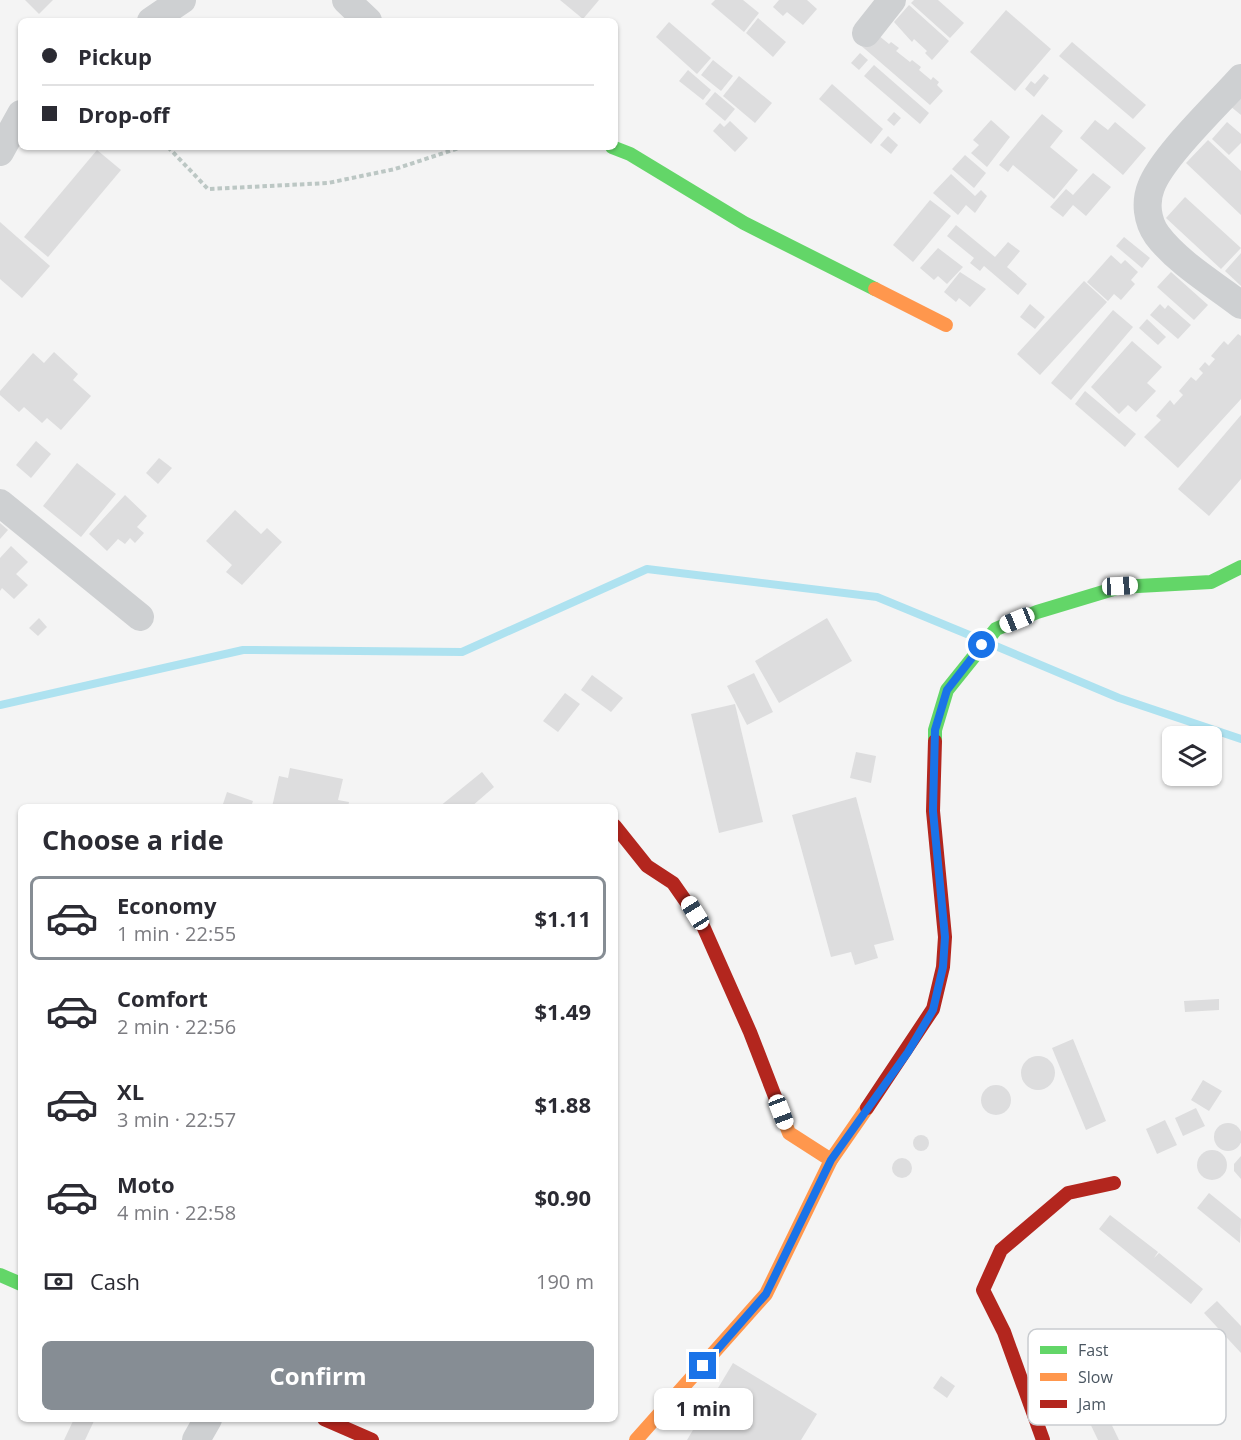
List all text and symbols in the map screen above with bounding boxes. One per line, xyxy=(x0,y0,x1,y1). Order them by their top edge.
text: Pickup xyxy=(78,41,152,71)
text: Drop-off xyxy=(78,99,170,129)
car xyxy=(1102,576,1138,596)
car xyxy=(997,605,1037,635)
route start xyxy=(968,631,995,658)
map controls xyxy=(1162,726,1222,786)
button: layers xyxy=(1162,726,1222,786)
text: Choose a ride xyxy=(42,821,224,858)
text: Economy xyxy=(117,890,216,920)
icon: car xyxy=(45,891,99,945)
car xyxy=(678,893,712,933)
text: $1.11 xyxy=(534,903,591,933)
text: 1 min · 22:55 xyxy=(117,920,236,947)
text: Comfort xyxy=(117,983,208,1013)
icon: car xyxy=(45,984,99,1038)
text: $1.49 xyxy=(534,996,591,1026)
text: 2 min · 22:56 xyxy=(117,1013,236,1040)
text: XL xyxy=(117,1076,144,1106)
icon: car xyxy=(45,1077,99,1131)
text: $1.88 xyxy=(534,1089,591,1119)
car xyxy=(766,1092,796,1132)
text: 3 min · 22:57 xyxy=(117,1106,236,1133)
text: Moto xyxy=(117,1169,175,1199)
icon: car xyxy=(45,1170,99,1224)
text: $0.90 xyxy=(534,1182,591,1212)
text: 4 min · 22:58 xyxy=(117,1199,236,1226)
icon: cash xyxy=(42,1265,75,1298)
text: Cash xyxy=(90,1266,140,1296)
text: 190 m xyxy=(536,1268,594,1295)
legend xyxy=(1028,1329,1226,1425)
text: Fast xyxy=(1078,1339,1109,1361)
button: Confirm xyxy=(42,1341,594,1410)
route end xyxy=(689,1352,716,1379)
text: Slow xyxy=(1078,1366,1113,1388)
callout: 1 min xyxy=(654,1387,752,1429)
text: Jam xyxy=(1076,1393,1106,1415)
text: 1 min xyxy=(676,1395,731,1422)

